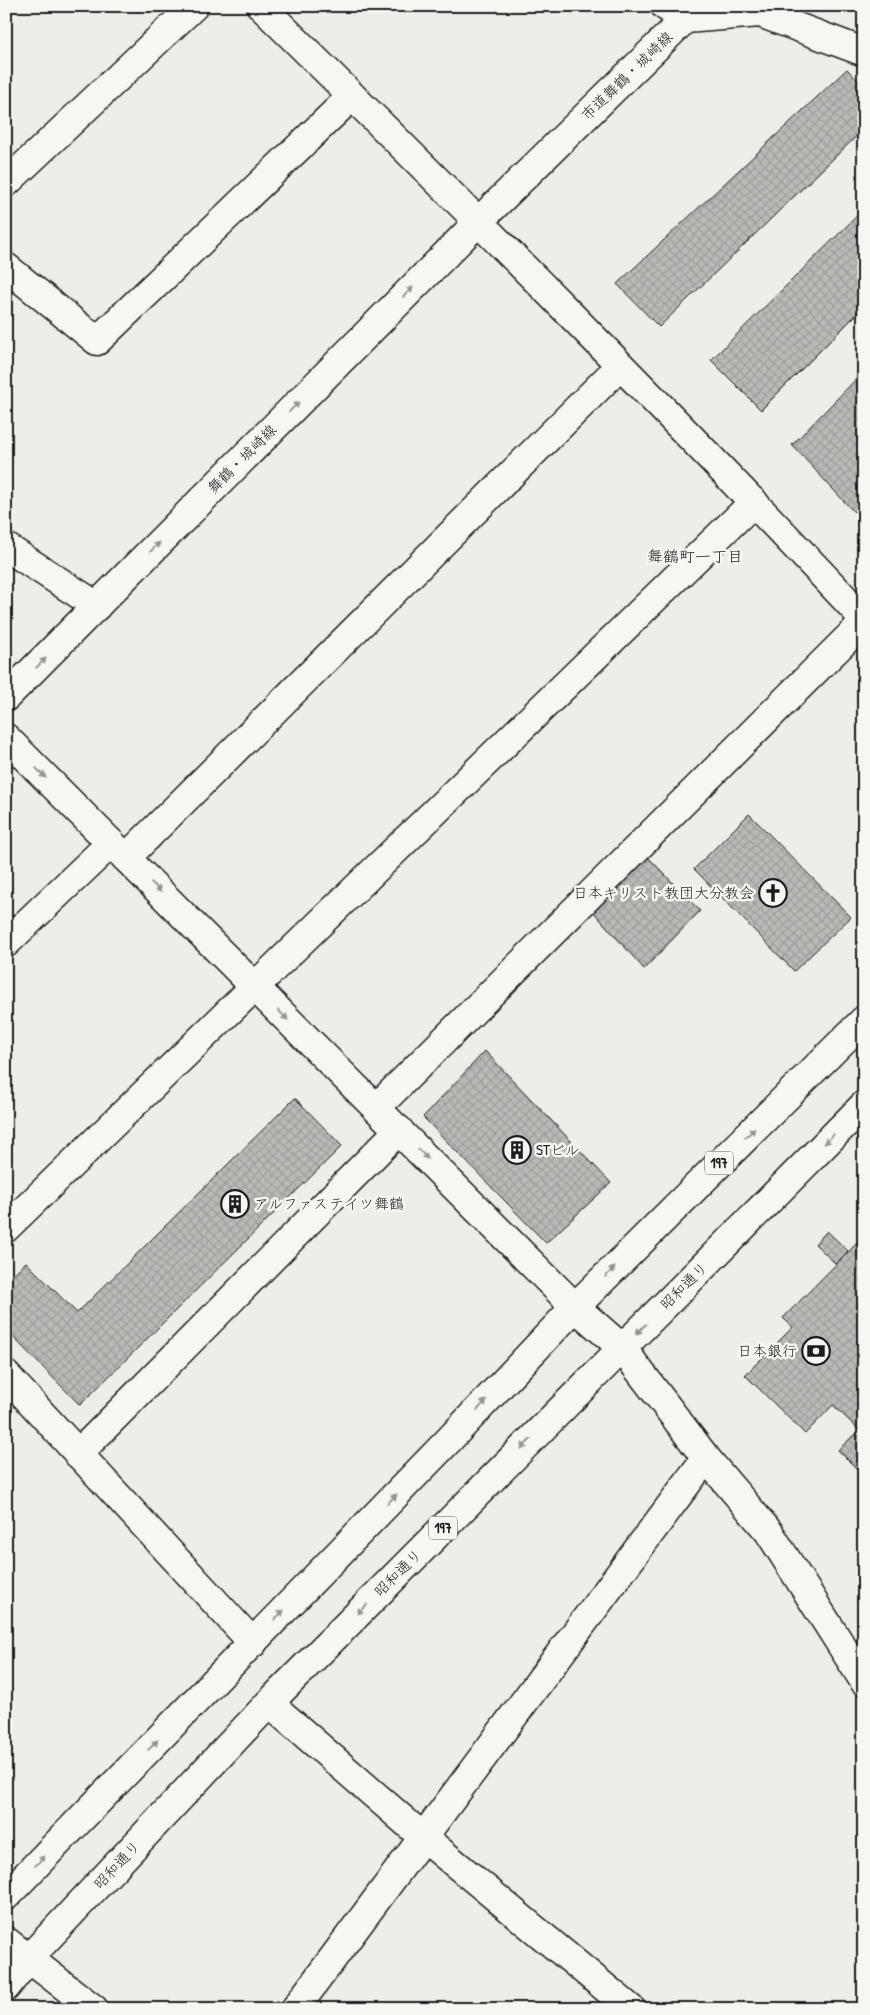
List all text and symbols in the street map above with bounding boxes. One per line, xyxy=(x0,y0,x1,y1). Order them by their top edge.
street label: 市道舞鶴・城崎線 xyxy=(576,26,677,125)
one-way arrow xyxy=(402,286,414,298)
one-way arrow xyxy=(288,401,300,413)
street label: 舞鶴・城崎線 xyxy=(202,419,281,498)
one-way arrow xyxy=(149,541,161,553)
district label: 舞鶴町一丁目 xyxy=(647,545,743,567)
one-way arrow xyxy=(34,657,46,669)
one-way arrow xyxy=(34,766,46,778)
church icon: 日本キリスト教団大分教会 xyxy=(758,878,788,908)
one-way arrow xyxy=(149,881,161,893)
place label: 日本キリスト教団大分教会 xyxy=(573,882,754,903)
one-way arrow xyxy=(277,1008,289,1020)
one-way arrow xyxy=(744,1127,756,1139)
one-way arrow xyxy=(824,1133,836,1145)
building icon: STビル xyxy=(502,1135,532,1165)
place label: STビル xyxy=(536,1139,580,1160)
one-way arrow xyxy=(416,1148,428,1160)
road number: 197 xyxy=(705,1152,733,1174)
building icon: アルファステイツ舞鶴 xyxy=(220,1189,250,1219)
place label: アルファステイツ舞鶴 xyxy=(254,1193,404,1214)
street label: 昭和通り xyxy=(655,1257,712,1314)
one-way arrow xyxy=(603,1266,615,1278)
one-way arrow xyxy=(635,1323,647,1335)
bank icon: 日本銀行 xyxy=(801,1336,831,1366)
place label: 日本銀行 xyxy=(737,1340,797,1361)
one-way arrow xyxy=(476,1400,488,1412)
one-way arrow xyxy=(520,1438,532,1450)
one-way arrow xyxy=(386,1493,398,1505)
road number: 197 xyxy=(429,1516,457,1540)
street label: 昭和通り xyxy=(369,1544,426,1601)
one-way arrow xyxy=(356,1603,368,1615)
one-way arrow xyxy=(273,1610,285,1622)
one-way arrow xyxy=(147,1739,159,1751)
street label: 昭和通り xyxy=(88,1836,145,1894)
one-way arrow xyxy=(34,1855,46,1867)

